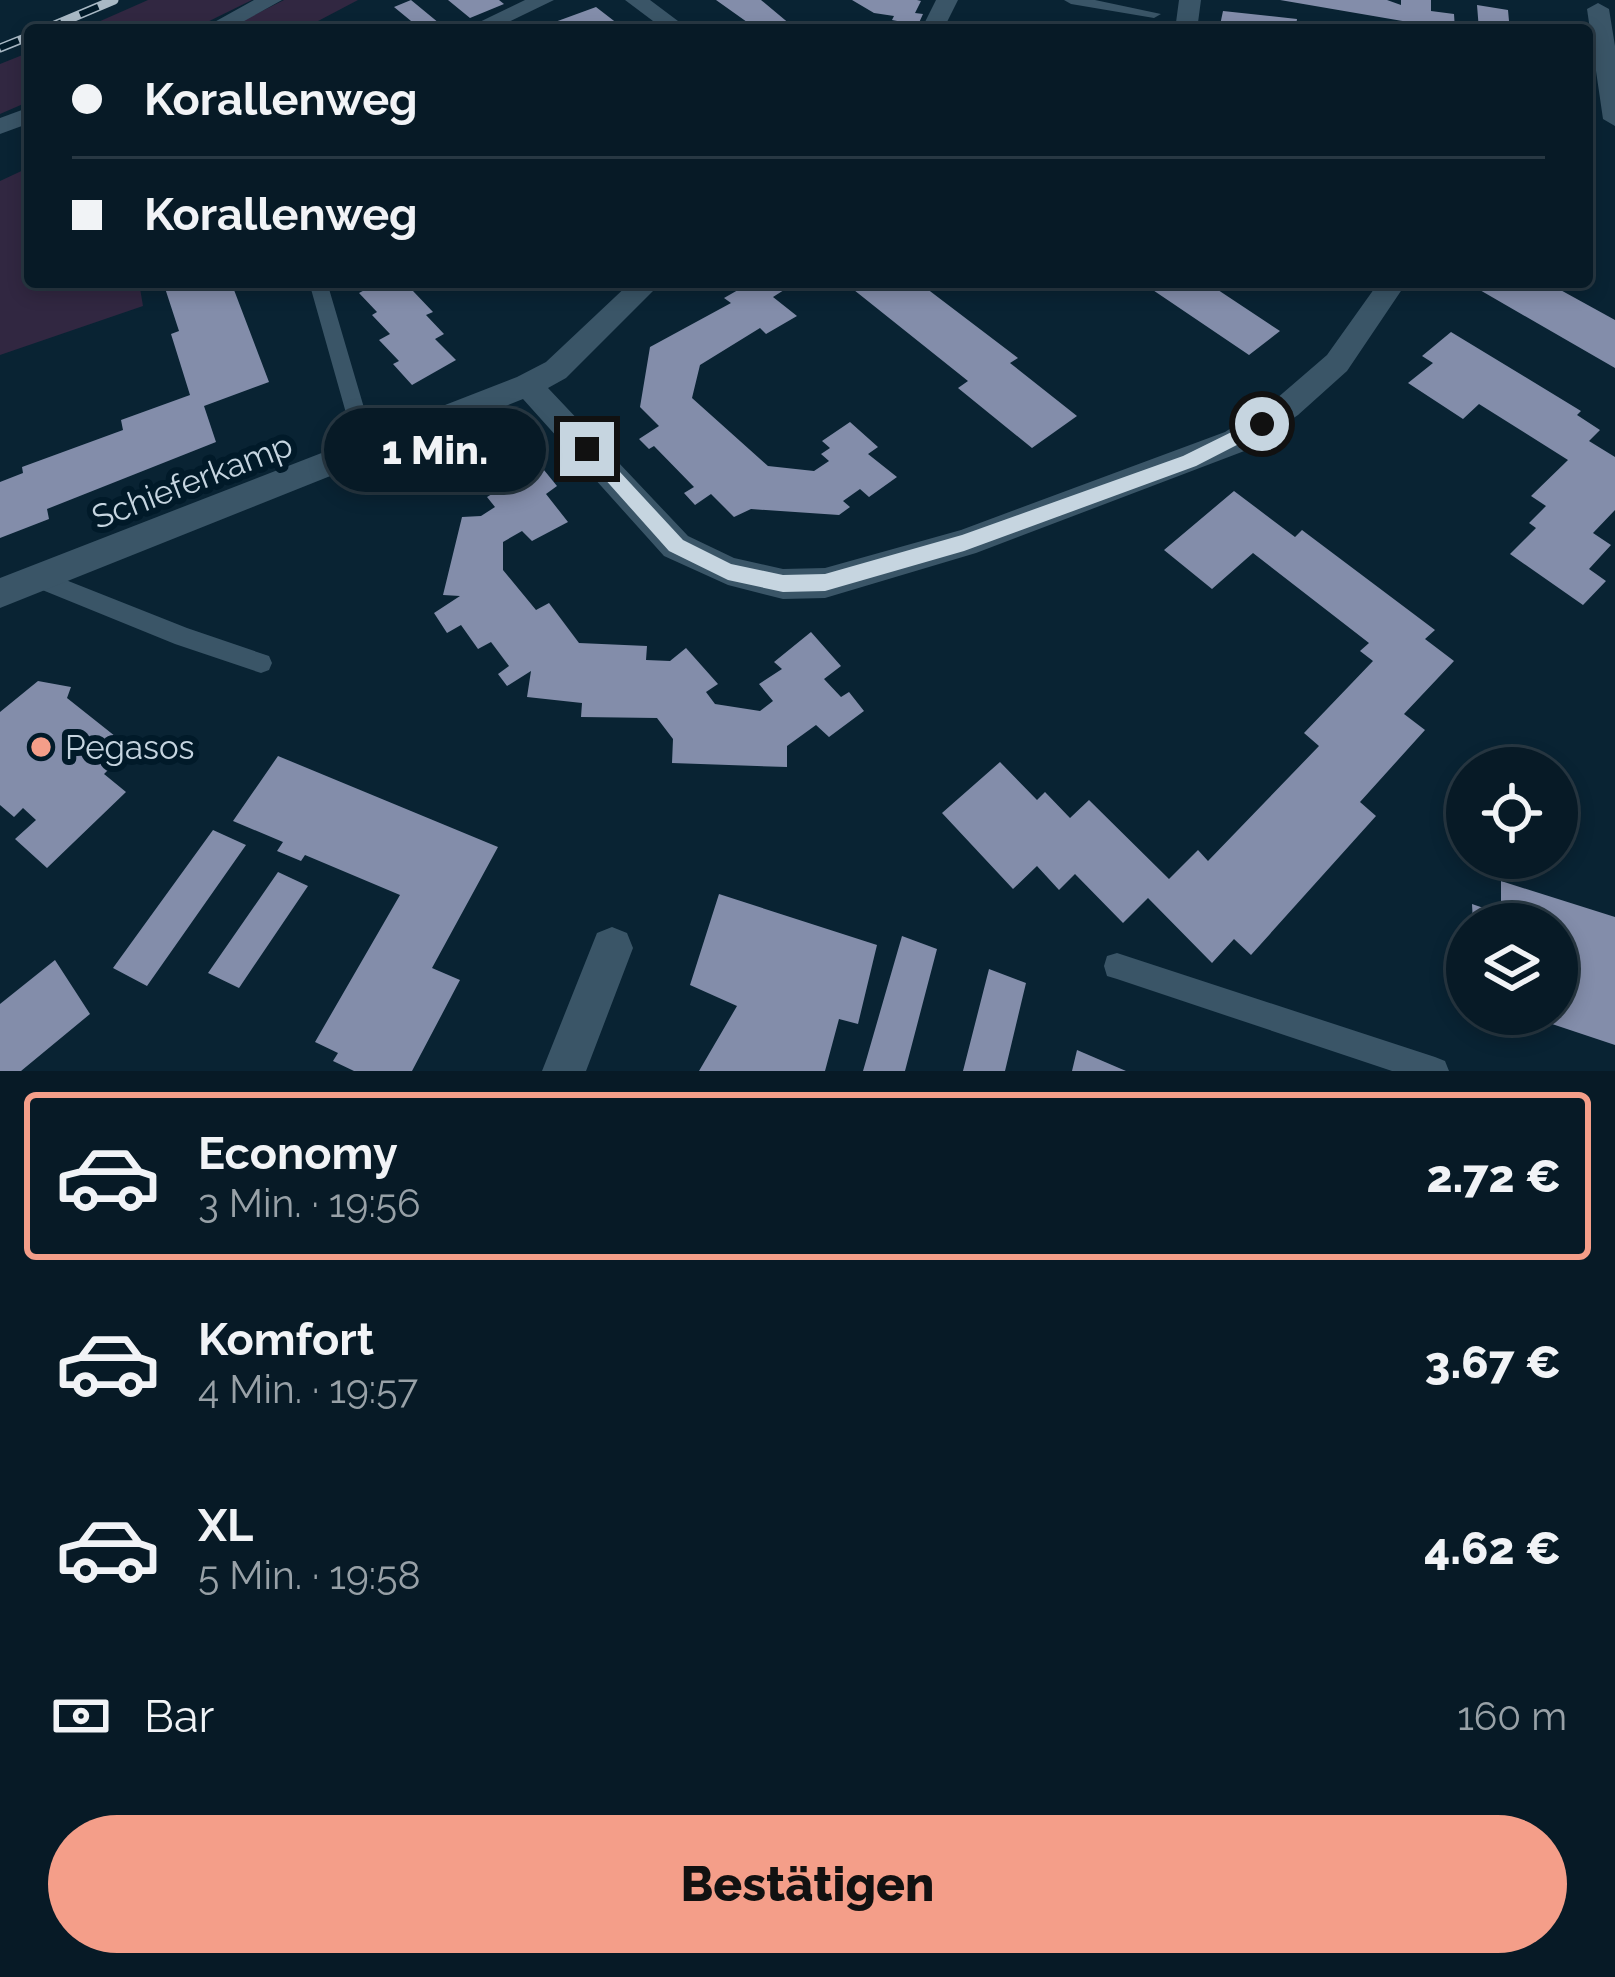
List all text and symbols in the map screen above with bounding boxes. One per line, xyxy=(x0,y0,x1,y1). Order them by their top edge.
text: Korallenweg xyxy=(144,73,418,126)
text: Korallenweg xyxy=(144,188,418,241)
route start xyxy=(1235,397,1289,451)
callout: 1 Min. xyxy=(323,407,545,491)
route end xyxy=(560,422,614,476)
street label: Schieferkamp xyxy=(86,425,298,537)
text: 1 Min. xyxy=(382,427,488,473)
place label: Pegasos xyxy=(65,728,194,767)
marker: Pegasos xyxy=(28,734,54,760)
map controls xyxy=(1446,747,1578,1035)
button: locate xyxy=(1446,747,1578,879)
button: layers xyxy=(1446,903,1578,1035)
icon: car xyxy=(54,1122,162,1230)
text: Economy xyxy=(198,1127,398,1180)
text: 2.72 € xyxy=(1426,1150,1561,1203)
text: 3 Min. · 19:56 xyxy=(198,1180,421,1226)
icon: car xyxy=(54,1308,162,1416)
text: Komfort xyxy=(198,1313,374,1366)
text: 3.67 € xyxy=(1425,1336,1561,1389)
text: 4 Min. · 19:57 xyxy=(198,1366,418,1412)
icon: car xyxy=(54,1494,162,1602)
text: XL xyxy=(198,1499,253,1552)
text: 4.62 € xyxy=(1424,1522,1561,1575)
text: 5 Min. · 19:58 xyxy=(198,1552,421,1598)
icon: cash xyxy=(48,1683,114,1749)
text: Bar xyxy=(144,1690,214,1743)
text: 160 m xyxy=(1457,1693,1567,1739)
button: Bestätigen xyxy=(48,1815,1567,1953)

